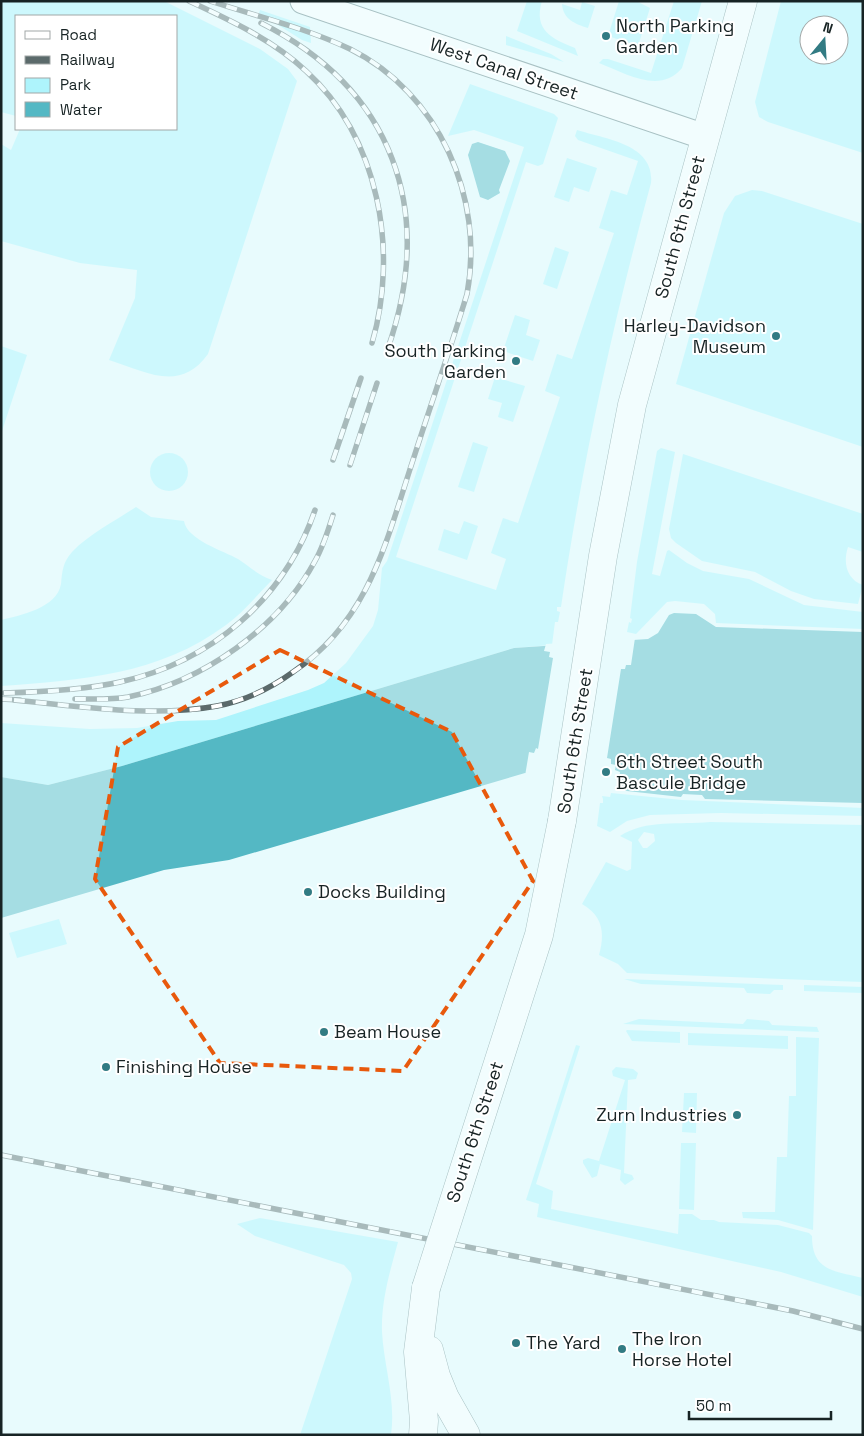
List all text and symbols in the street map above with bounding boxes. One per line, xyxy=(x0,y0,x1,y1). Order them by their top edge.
place label: North Parking Garden xyxy=(616,14,734,58)
legend xyxy=(15,15,178,130)
north arrow xyxy=(799,15,849,65)
text: N xyxy=(821,18,835,38)
text: Road xyxy=(60,25,97,44)
marker: North Parking Garden xyxy=(600,30,612,42)
street label: West Canal Street xyxy=(427,32,582,105)
text: Railway xyxy=(60,50,115,69)
text: Park xyxy=(60,75,91,94)
text: Water xyxy=(60,100,103,119)
street label: South 6th Street xyxy=(649,153,710,301)
place label: Harley-Davidson Museum xyxy=(624,314,766,358)
marker: Harley-Davidson Museum xyxy=(770,330,782,342)
place label: South Parking Garden xyxy=(384,339,506,383)
marker: South Parking Garden xyxy=(510,355,522,367)
street label: South 6th Street xyxy=(552,666,597,815)
place label: 6th Street South Bascule Bridge xyxy=(616,750,763,794)
marker: 6th Street South Bascule Bridge xyxy=(600,766,612,778)
place label: Docks Building xyxy=(318,880,446,903)
marker: Docks Building xyxy=(302,886,314,898)
place label: Beam House xyxy=(334,1020,441,1043)
marker: Beam House xyxy=(318,1026,330,1038)
place label: Finishing House xyxy=(116,1055,252,1078)
street label: South 6th Street xyxy=(441,1058,508,1205)
marker: Finishing House xyxy=(100,1061,112,1073)
place label: Zurn Industries xyxy=(596,1103,727,1126)
marker: Zurn Industries xyxy=(731,1109,743,1121)
place label: The Iron Horse Hotel xyxy=(632,1327,732,1371)
place label: The Yard xyxy=(526,1331,601,1354)
marker: The Yard xyxy=(510,1337,522,1349)
marker: The Iron Horse Hotel xyxy=(616,1343,628,1355)
scale bar xyxy=(689,1388,832,1420)
text: 50 m xyxy=(696,1396,731,1415)

